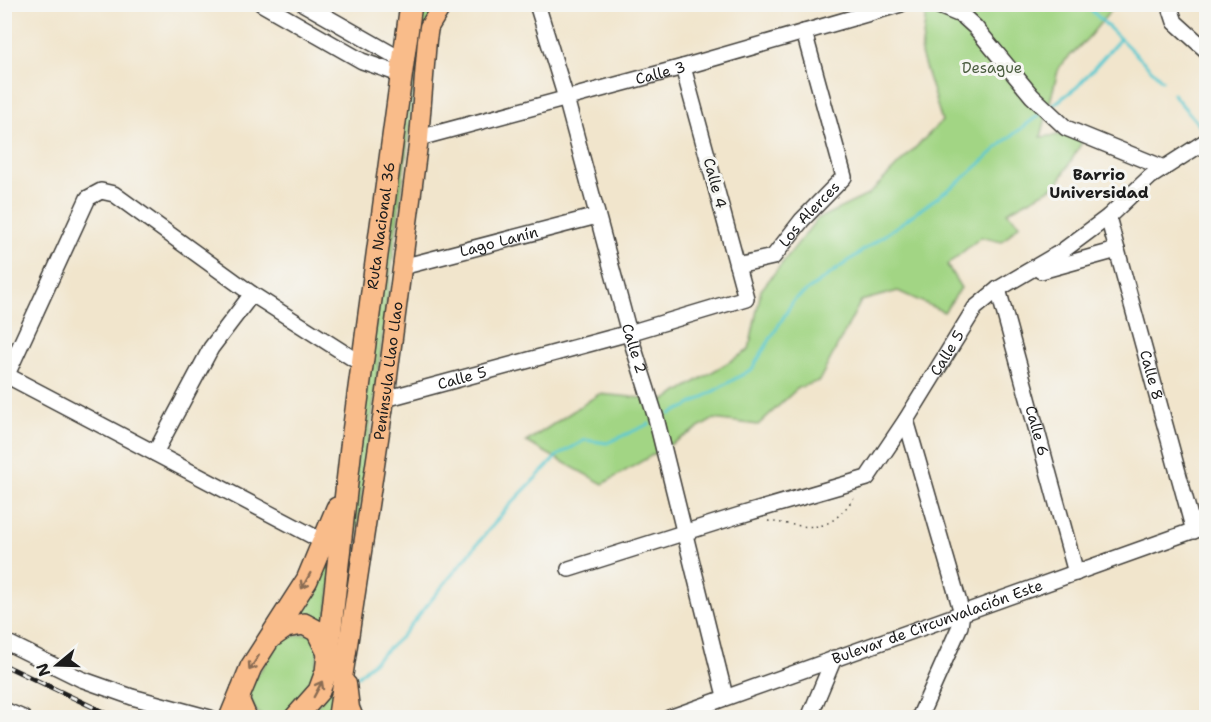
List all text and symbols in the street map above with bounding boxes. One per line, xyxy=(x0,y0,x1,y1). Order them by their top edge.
street label: Calle 3 xyxy=(633,57,688,89)
park label: Desague xyxy=(962,58,1022,78)
street label: Calle 4 xyxy=(699,156,731,210)
street label: Ruta Nacional 36 xyxy=(362,161,400,291)
district label: Barrio Universidad xyxy=(1049,164,1149,203)
street label: Los Alerces xyxy=(774,177,844,251)
street label: Lago Lanín xyxy=(457,222,540,262)
street label: Península Llao Llao xyxy=(369,300,408,442)
street label: Calle 2 xyxy=(617,321,651,376)
street label: Calle 5 xyxy=(926,327,969,380)
street label: Calle 8 xyxy=(1135,348,1168,403)
street label: Calle 5 xyxy=(435,362,489,394)
street label: Calle 6 xyxy=(1020,403,1053,458)
one-way arrow xyxy=(300,572,312,589)
street label: Bulevar de Circunvalación Este xyxy=(829,575,1045,669)
north arrow xyxy=(27,635,87,695)
one-way arrow xyxy=(248,654,261,671)
text: N xyxy=(31,660,55,679)
one-way arrow xyxy=(312,681,324,698)

